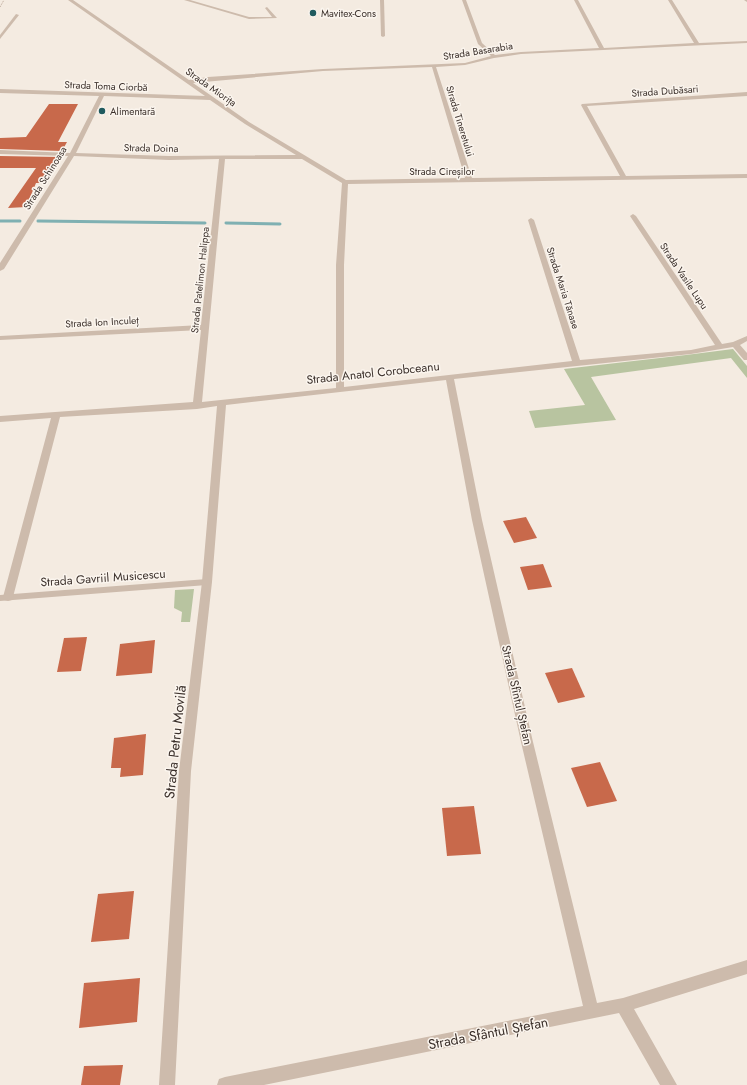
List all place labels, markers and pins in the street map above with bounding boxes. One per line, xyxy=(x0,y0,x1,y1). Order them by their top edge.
place label: Mavitex-Cons xyxy=(321,6,376,21)
marker: Mavitex-Cons xyxy=(308,8,318,18)
place label: Alimentară xyxy=(110,104,155,119)
marker: Alimentară xyxy=(97,106,107,116)

